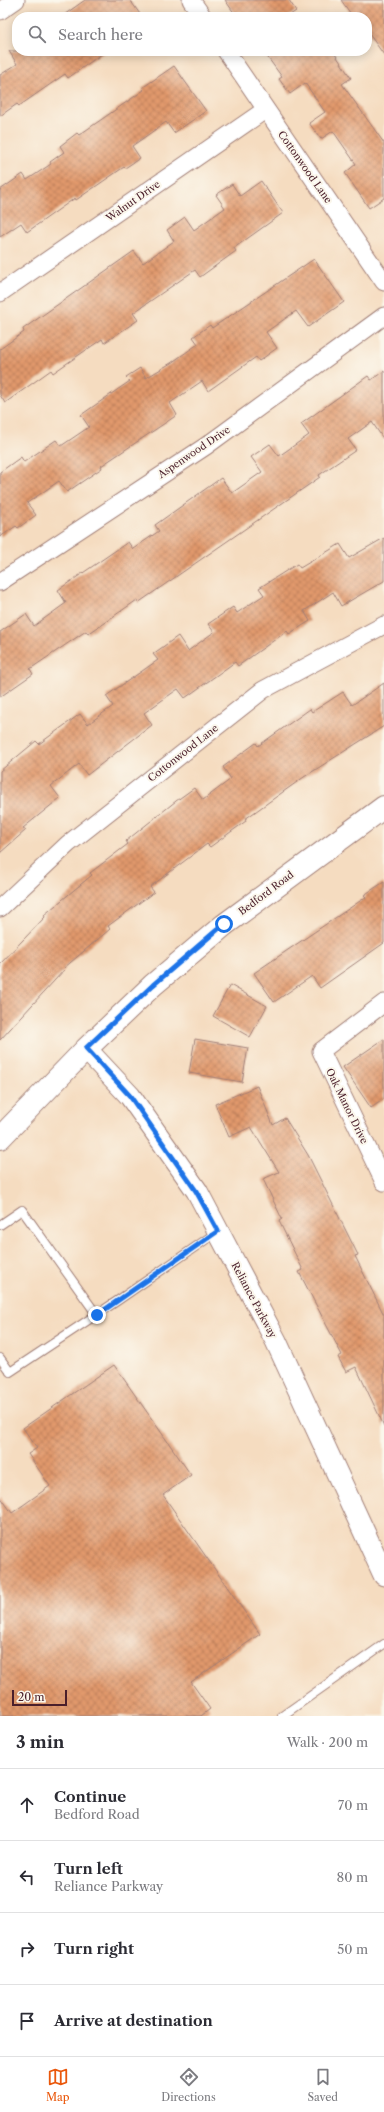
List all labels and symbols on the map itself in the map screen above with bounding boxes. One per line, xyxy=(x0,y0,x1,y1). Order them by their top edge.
street label: Cottonwood Lane xyxy=(275,128,335,206)
street label: Walnut Drive xyxy=(103,177,163,225)
street label: Aspenwood Drive xyxy=(154,423,233,482)
street label: Cottonwood Lane xyxy=(145,721,221,785)
street label: Bedford Road xyxy=(236,868,296,918)
route start xyxy=(215,915,233,933)
street label: Oak Manor Drive xyxy=(323,1066,371,1146)
street label: Reliance Parkway xyxy=(229,1260,280,1341)
route end xyxy=(88,1306,106,1324)
scale bar xyxy=(12,1688,67,1707)

